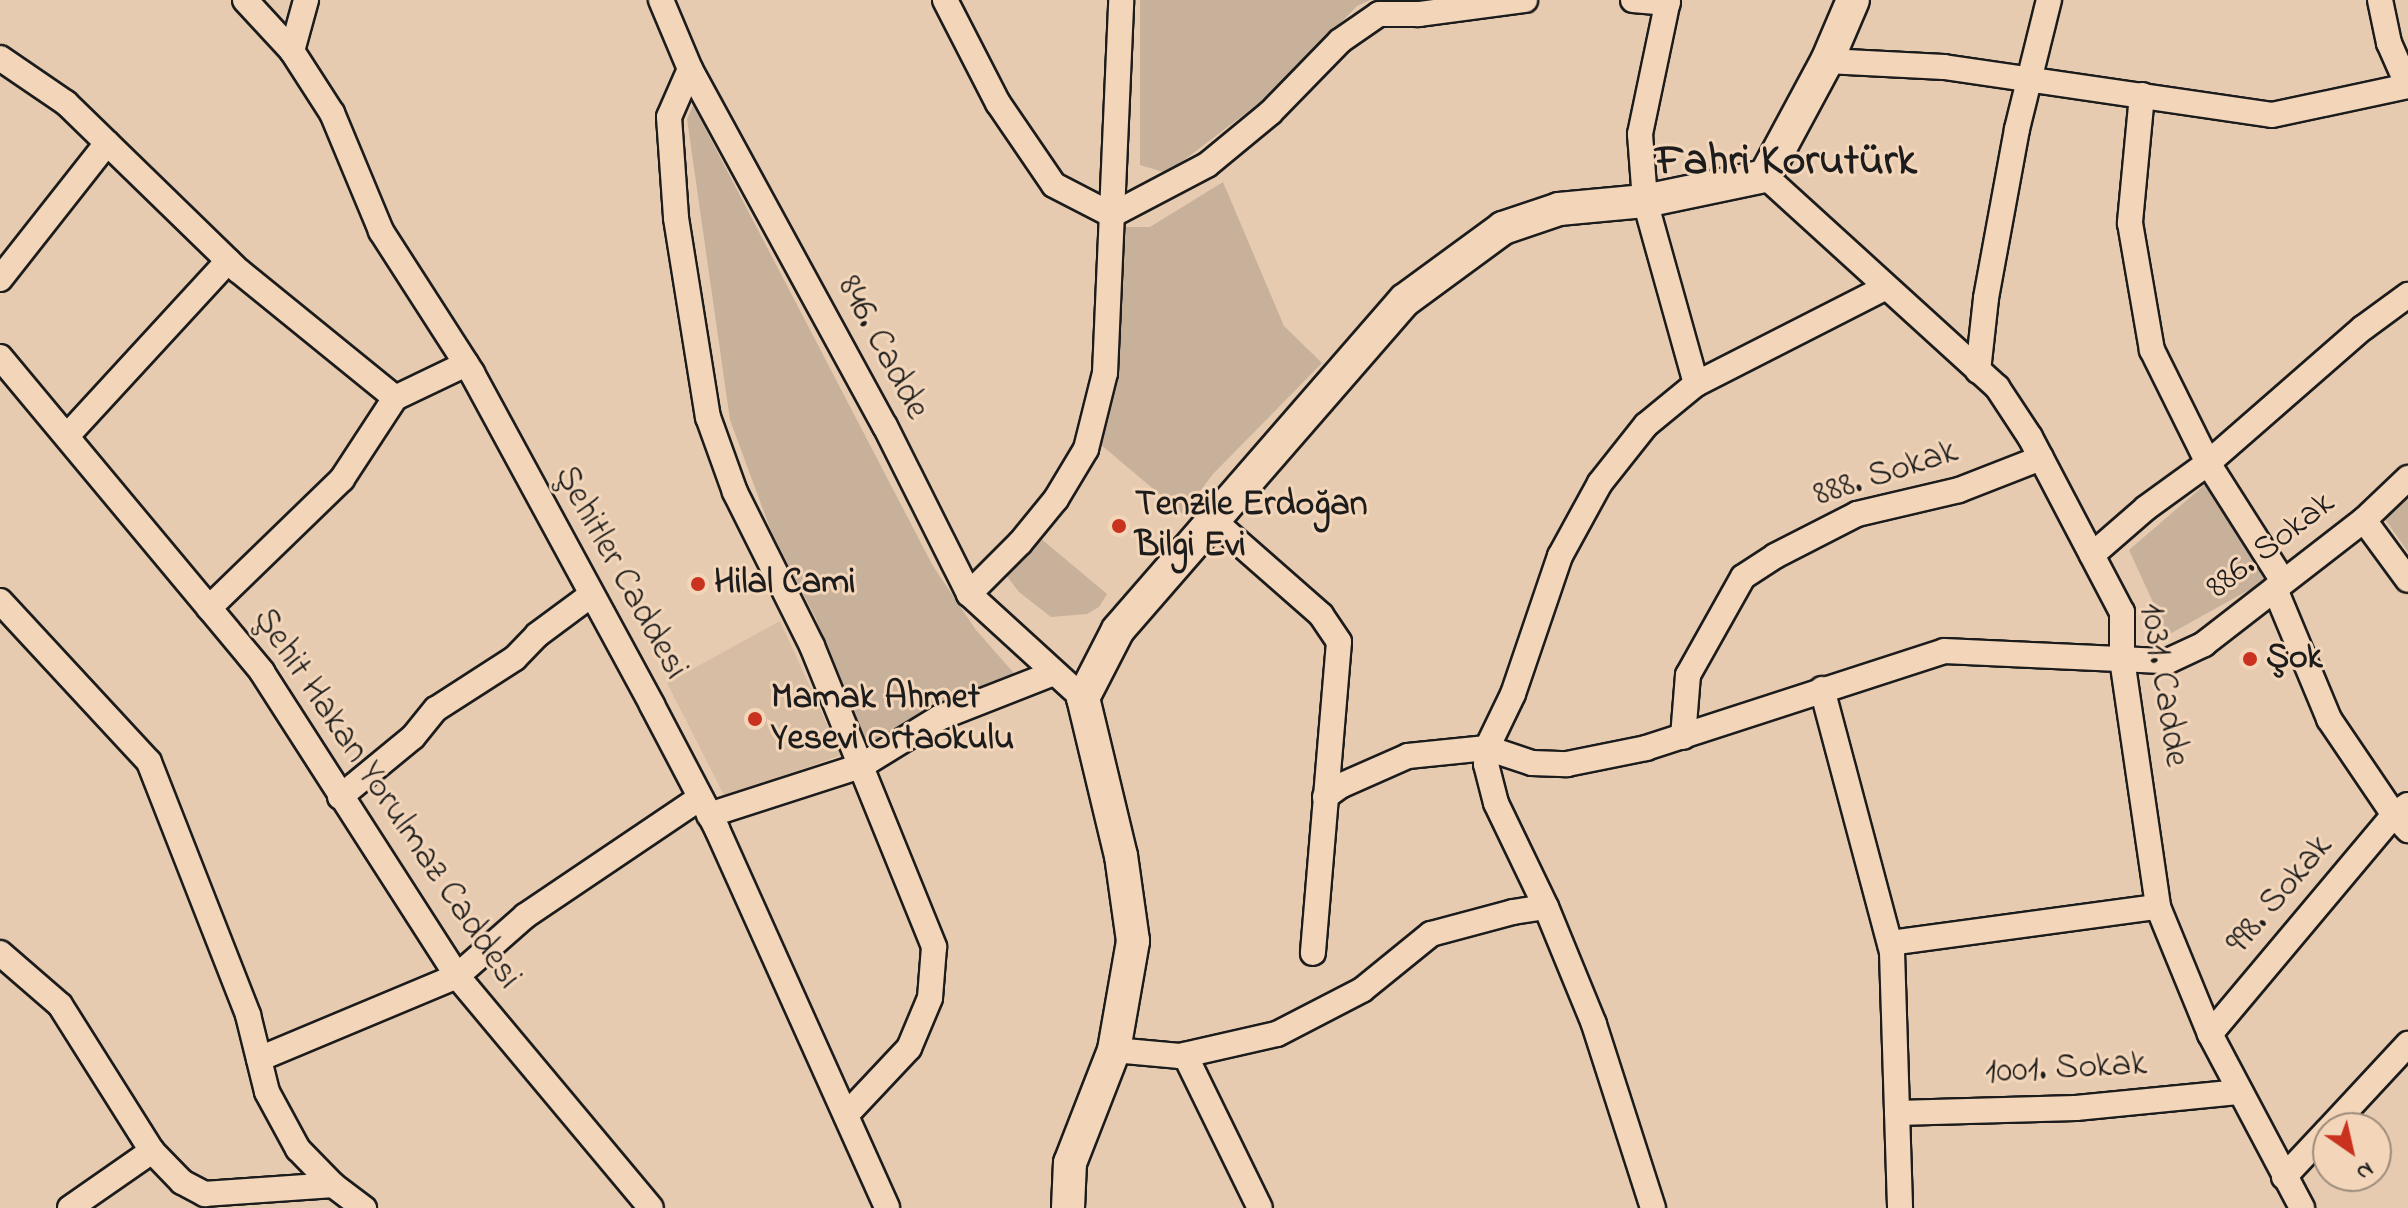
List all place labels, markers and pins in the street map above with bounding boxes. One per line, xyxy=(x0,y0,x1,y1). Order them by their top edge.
place label: Tenzile Erdoğan Bilgi Evi xyxy=(1135,483,1368,568)
marker: Tenzile Erdoğan Bilgi Evi xyxy=(1110,517,1128,535)
place label: Hilal Cami xyxy=(714,562,856,606)
marker: Hilal Cami xyxy=(689,575,707,593)
place label: Şok xyxy=(2266,637,2323,681)
marker: Şok xyxy=(2241,650,2259,668)
place label: Mamak Ahmet Yesevi Ortaokulu xyxy=(771,676,1014,761)
marker: Mamak Ahmet Yesevi Ortaokulu xyxy=(746,710,764,728)

